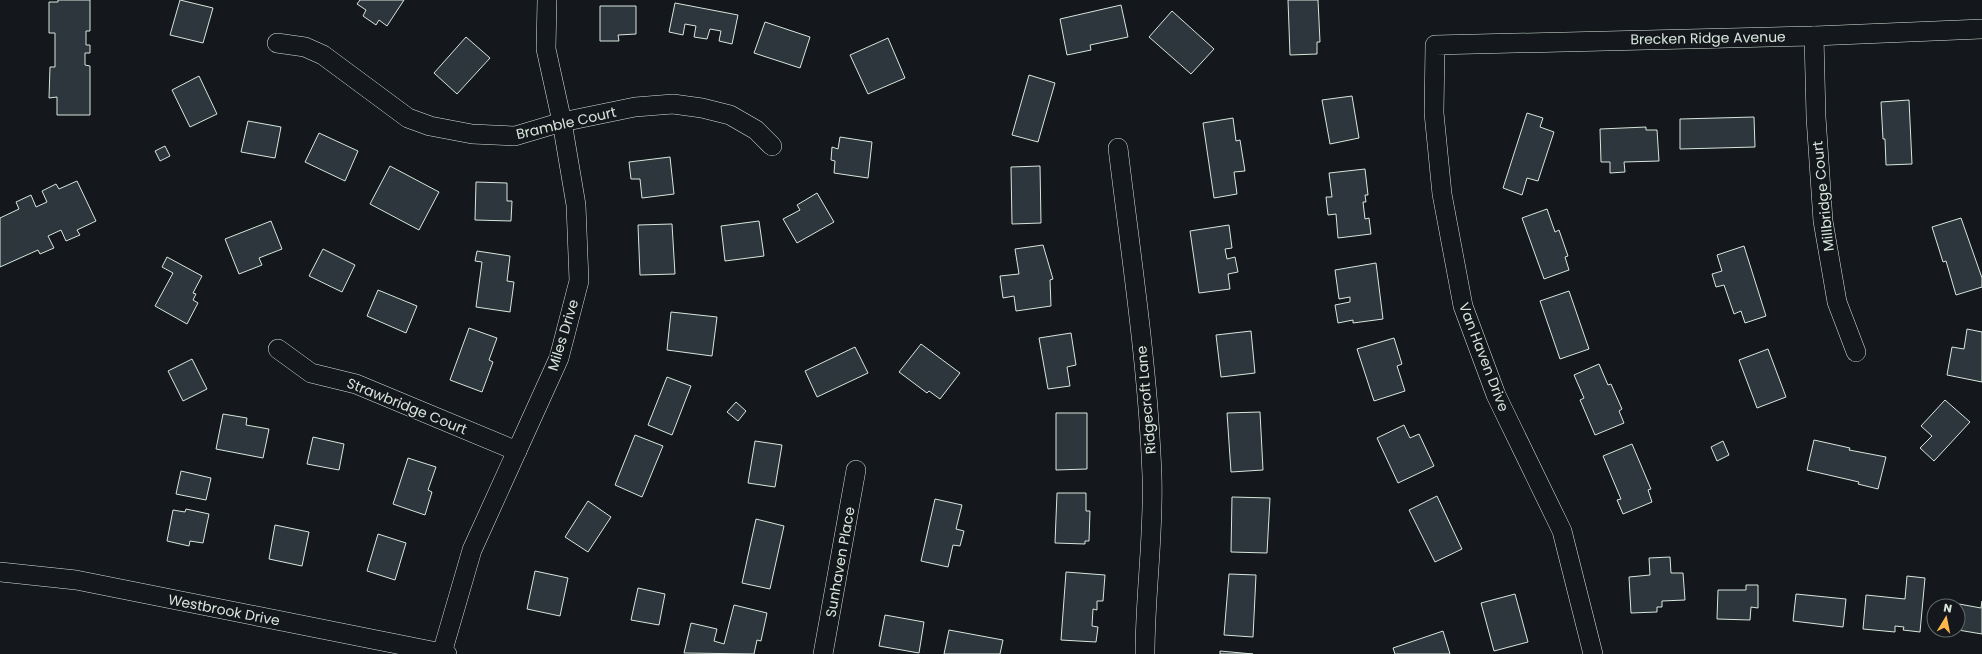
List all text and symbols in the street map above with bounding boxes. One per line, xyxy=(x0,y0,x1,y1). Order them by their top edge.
street label: Brecken Ridge Avenue xyxy=(1630,27,1786,49)
street label: Bramble Court xyxy=(514,102,618,144)
street label: Millbridge Court xyxy=(1807,140,1839,252)
street label: Miles Drive xyxy=(543,297,583,373)
street label: Van Haven Drive xyxy=(1454,300,1514,415)
street label: Ridgecroft Lane xyxy=(1131,345,1161,455)
street label: Strawbridge Court xyxy=(344,373,470,439)
street label: Sunhaven Place xyxy=(820,505,860,619)
street label: Westbrook Drive xyxy=(166,589,282,631)
north arrow xyxy=(1926,598,1966,638)
text: N xyxy=(1942,600,1953,617)

